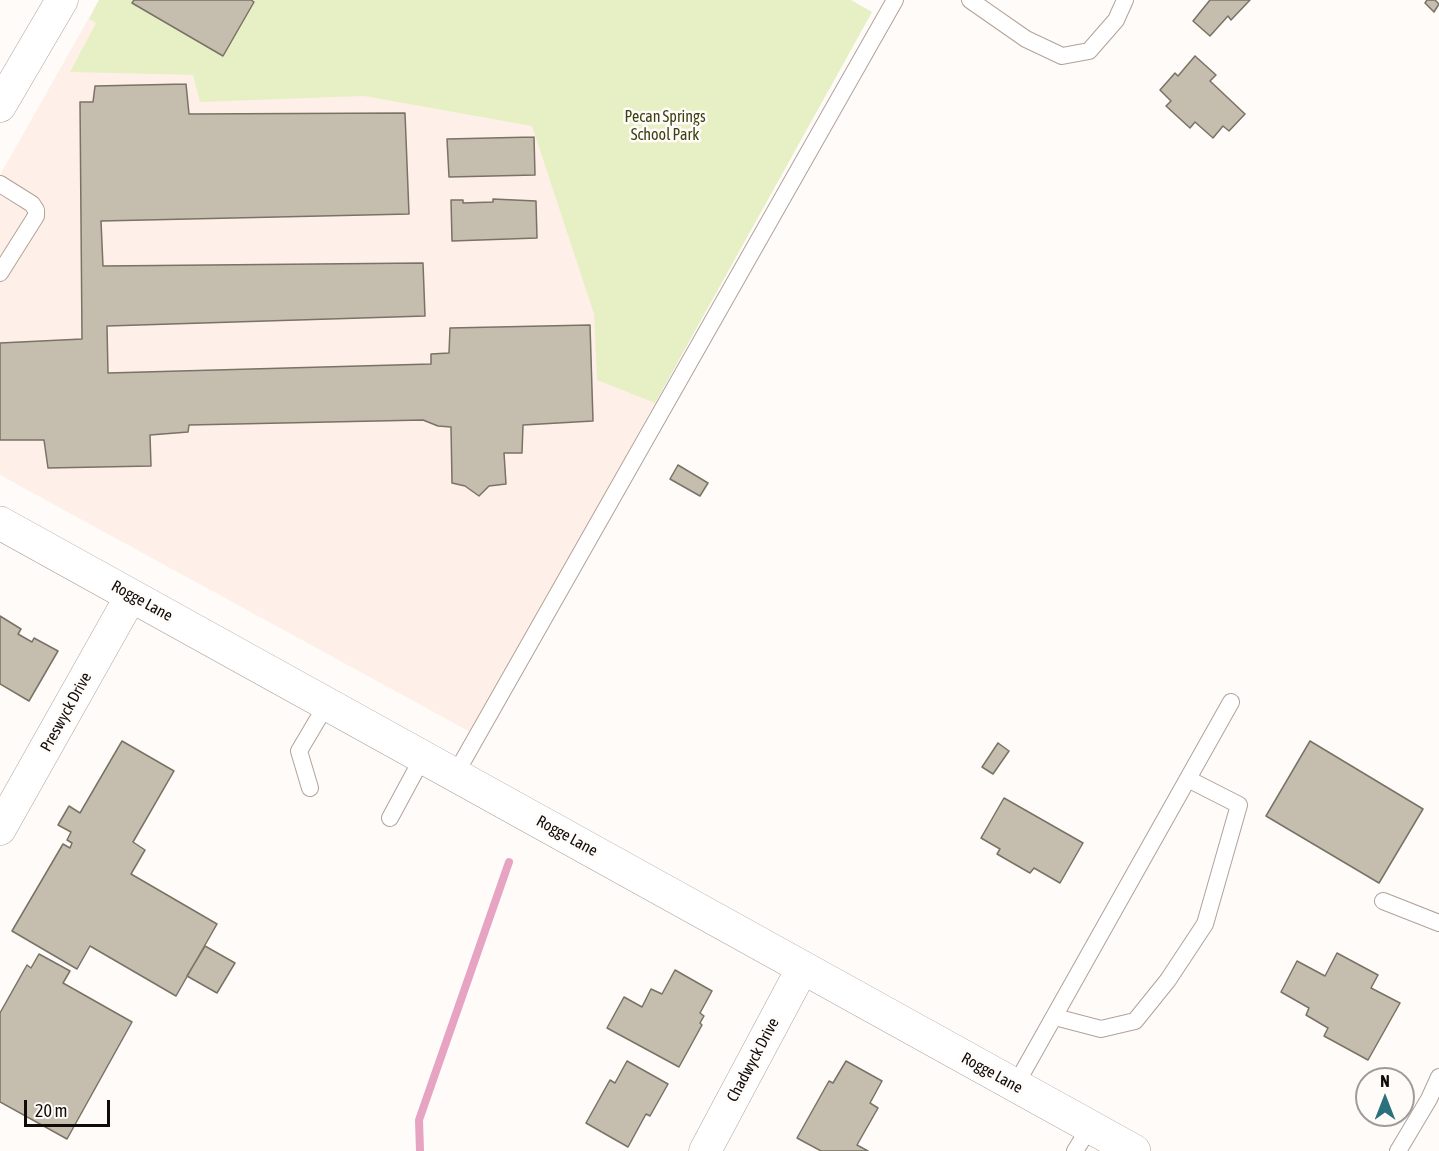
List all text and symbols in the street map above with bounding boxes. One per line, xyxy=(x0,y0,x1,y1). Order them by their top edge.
park label: Pecan Springs School Park xyxy=(624,107,706,145)
street label: Rogge Lane xyxy=(108,576,176,626)
street label: Preswyck Drive xyxy=(36,669,96,755)
street label: Rogge Lane xyxy=(533,811,601,861)
street label: Chadwyck Drive xyxy=(723,1015,783,1105)
street label: Rogge Lane xyxy=(958,1048,1026,1098)
north arrow xyxy=(1355,1067,1415,1127)
text: N xyxy=(1380,1072,1390,1090)
scale bar xyxy=(27,1088,112,1126)
text: 20 m xyxy=(35,1100,67,1121)

